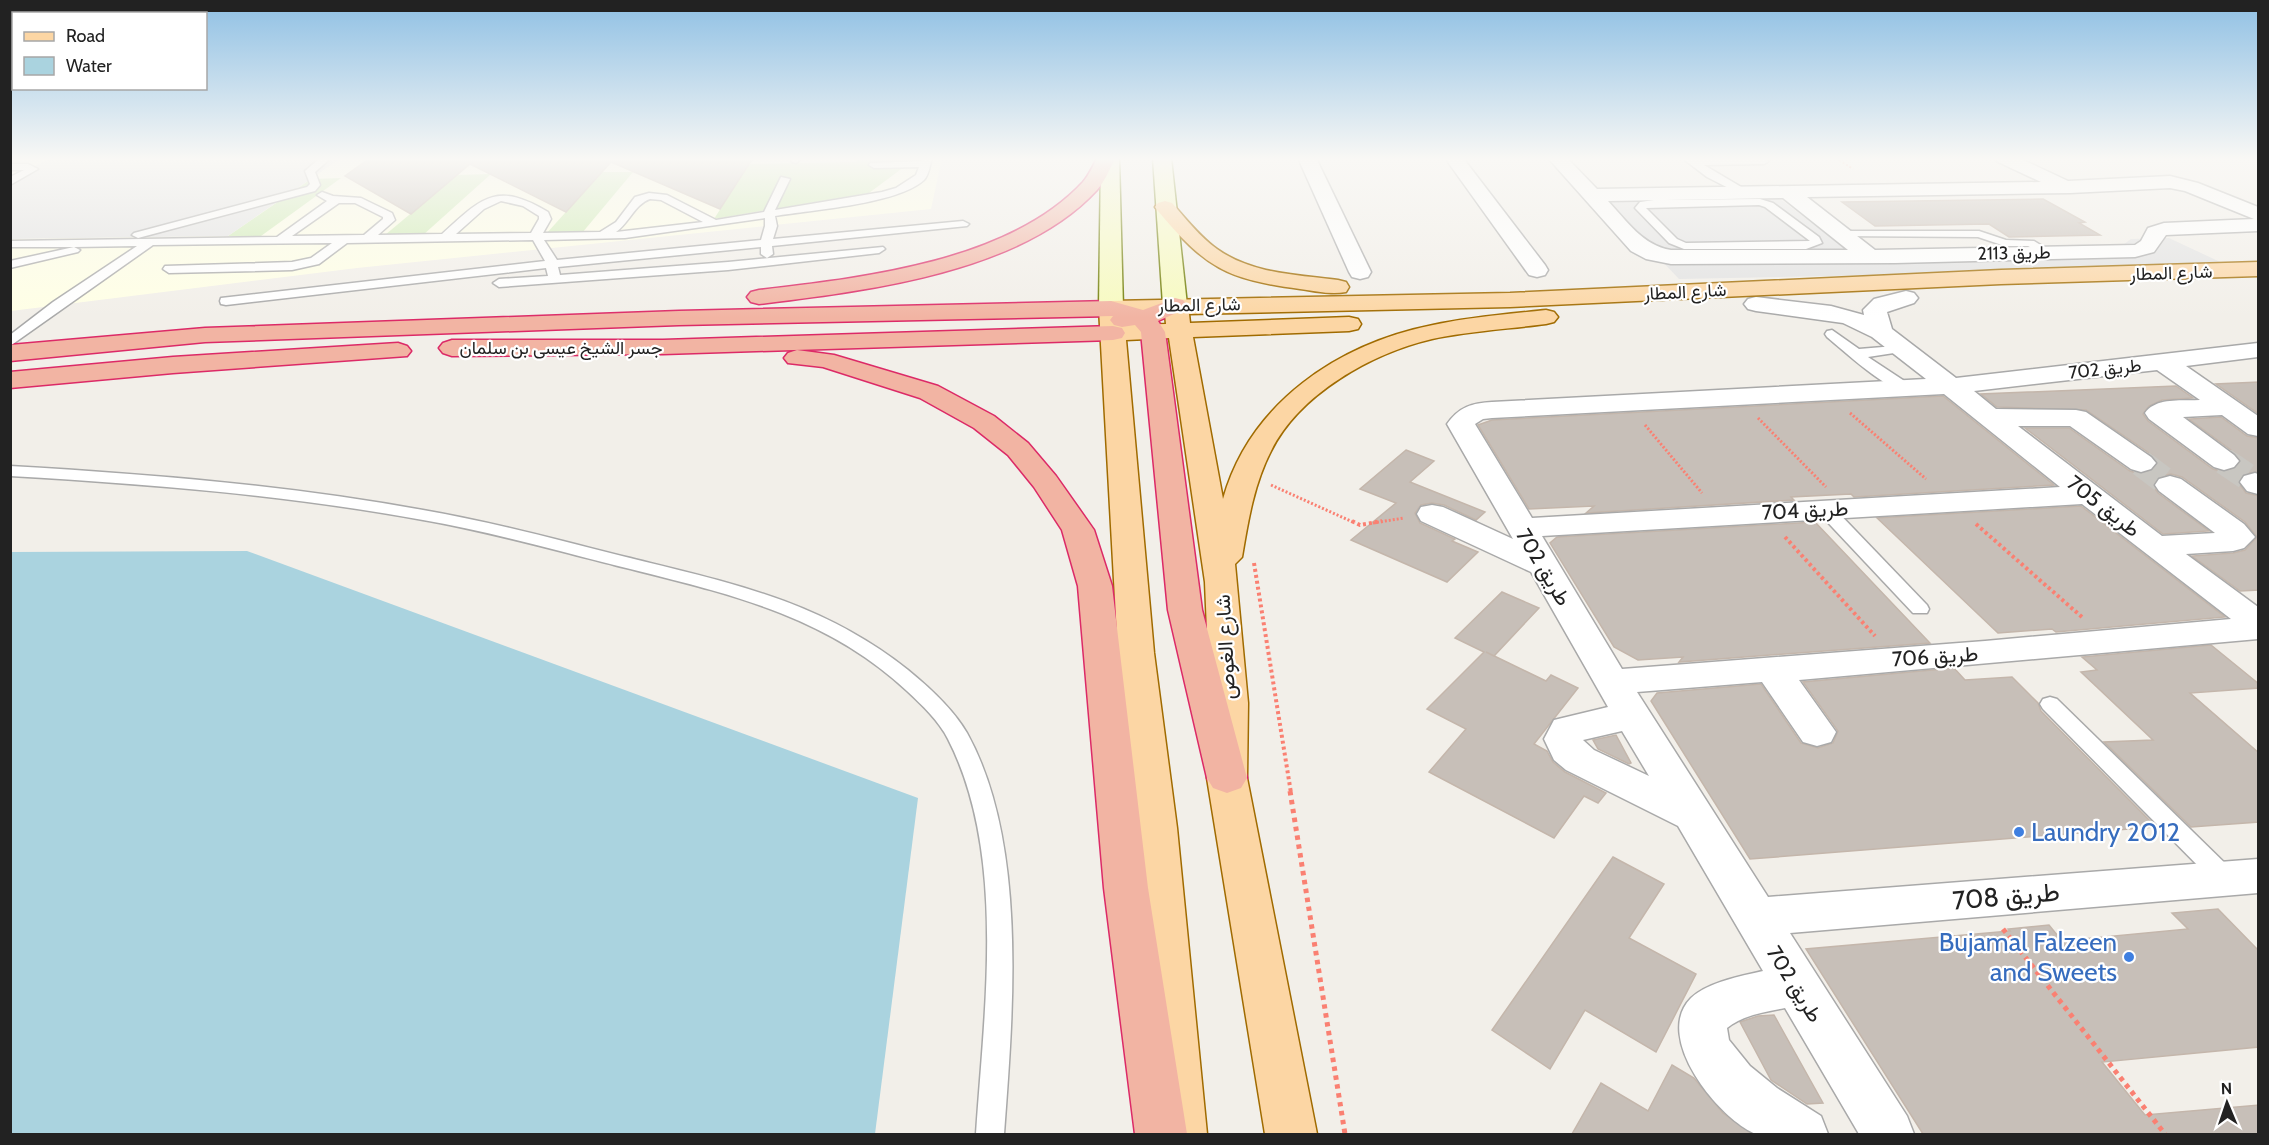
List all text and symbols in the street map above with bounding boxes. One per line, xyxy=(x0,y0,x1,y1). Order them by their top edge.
legend xyxy=(12,12,207,90)
text: Road xyxy=(66,25,105,47)
text: Water xyxy=(66,55,112,77)
street label: طريق 2113 xyxy=(1977,241,2051,265)
street label: شارع المطار xyxy=(2128,261,2213,286)
street label: شارع المطار xyxy=(1642,279,1727,306)
street label: شارع المطار xyxy=(1156,293,1241,318)
street label: جسر الشيخ عيسى بن سلمان xyxy=(459,337,663,360)
street label: طريق 702 xyxy=(2067,354,2143,384)
street label: طريق 705 xyxy=(2062,470,2145,543)
street label: طريق 704 xyxy=(1761,495,1849,526)
street label: طريق 702 xyxy=(1510,524,1577,611)
street label: شارع الغوص xyxy=(1210,594,1242,700)
street label: طريق 706 xyxy=(1891,641,1979,672)
place label: Laundry 2012 xyxy=(2031,816,2180,848)
marker: Laundry 2012 xyxy=(2012,825,2026,839)
street label: طريق 708 xyxy=(1951,875,2061,917)
place label: Bujamal Falzeen and Sweets xyxy=(1939,926,2117,988)
street label: طريق 702 xyxy=(1761,941,1828,1027)
marker: Bujamal Falzeen and Sweets xyxy=(2122,950,2136,964)
north arrow xyxy=(2197,1073,2257,1133)
text: N xyxy=(2221,1079,2232,1098)

